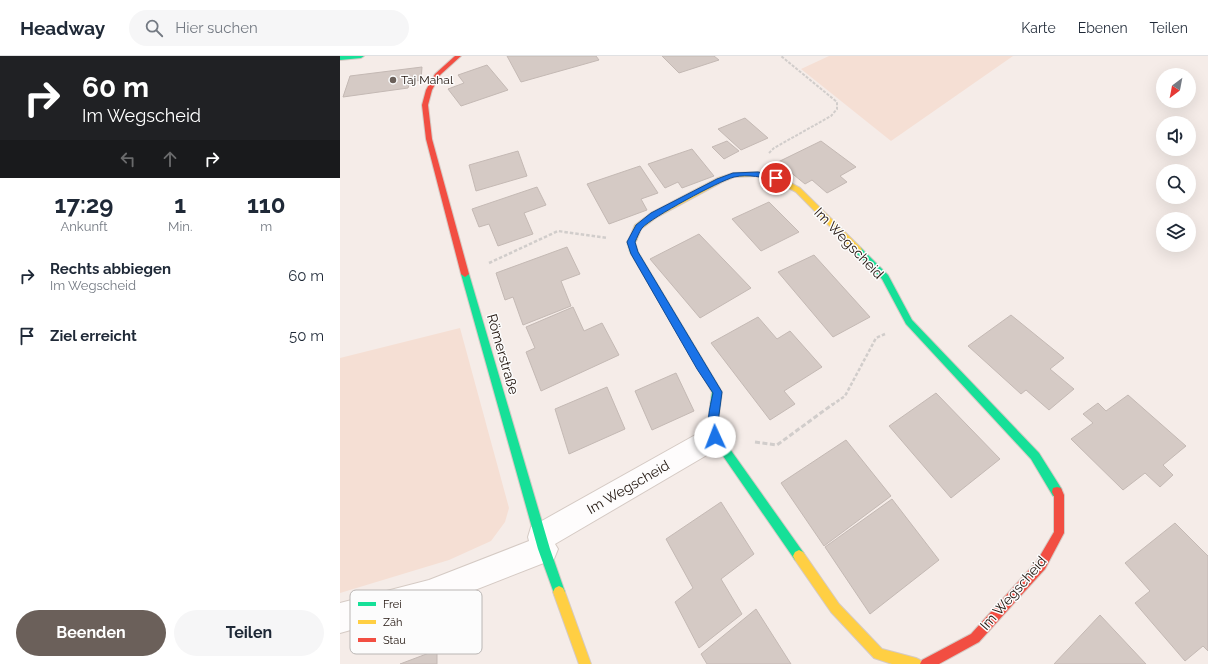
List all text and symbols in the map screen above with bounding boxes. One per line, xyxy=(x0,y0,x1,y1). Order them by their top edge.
search box xyxy=(129,10,409,46)
text: Headway xyxy=(20,17,105,39)
icon: search xyxy=(143,17,165,39)
text: Hier suchen xyxy=(175,19,258,37)
text: Karte xyxy=(1021,20,1056,36)
text: Ebenen xyxy=(1078,20,1128,36)
text: Teilen xyxy=(1150,20,1188,36)
north arrow xyxy=(1156,68,1196,108)
map controls xyxy=(1156,68,1196,252)
text: 60 m xyxy=(82,71,149,104)
icon: right xyxy=(16,72,68,124)
place label: Taj Mahal xyxy=(401,73,454,87)
marker: Taj Mahal xyxy=(388,75,398,85)
text: Im Wegscheid xyxy=(82,105,201,126)
button: sound xyxy=(1156,116,1196,156)
icon: left xyxy=(117,148,139,170)
icon: ahead xyxy=(159,148,181,170)
icon: right xyxy=(201,148,223,170)
pin xyxy=(759,161,793,195)
button: search xyxy=(1156,164,1196,204)
icon: arrive xyxy=(765,167,787,189)
text: 17:29 xyxy=(55,190,114,219)
text: 1 xyxy=(174,190,186,219)
text: 110 xyxy=(247,190,285,219)
street label: Im Wegscheid xyxy=(811,204,887,282)
button: layers xyxy=(1156,212,1196,252)
text: Ankunft xyxy=(60,219,108,234)
text: Min. xyxy=(168,219,192,234)
text: m xyxy=(260,219,272,234)
text: Rechts abbiegen xyxy=(50,260,171,278)
icon: right xyxy=(16,265,38,287)
text: 60 m xyxy=(288,267,324,285)
text: Im Wegscheid xyxy=(50,278,136,293)
street label: Römerstraße xyxy=(484,312,522,396)
icon: arrive xyxy=(16,325,38,347)
text: Ziel erreicht xyxy=(50,327,137,345)
text: 50 m xyxy=(289,327,324,345)
position arrow xyxy=(694,416,736,458)
street label: Im Wegscheid xyxy=(584,457,672,517)
street label: Im Wegscheid xyxy=(977,553,1049,633)
legend xyxy=(350,590,482,654)
text: Frei xyxy=(383,598,402,611)
button: Beenden xyxy=(16,610,166,656)
button: Teilen xyxy=(174,610,324,656)
text: Zäh xyxy=(383,616,402,629)
text: Stau xyxy=(383,634,406,647)

